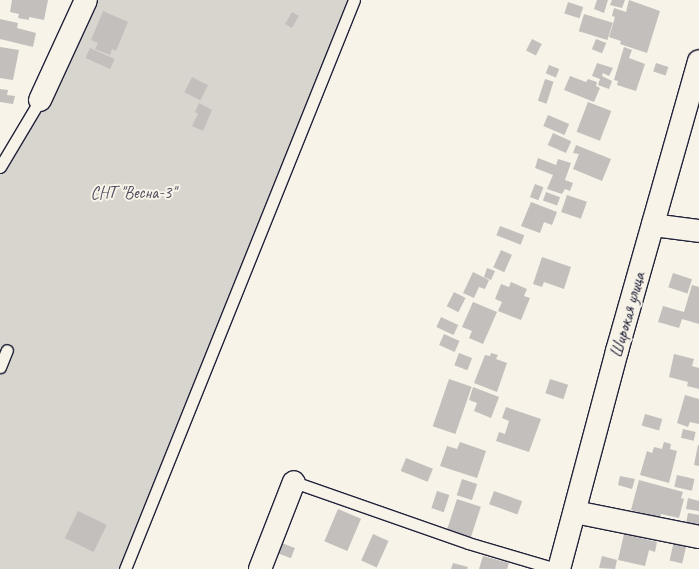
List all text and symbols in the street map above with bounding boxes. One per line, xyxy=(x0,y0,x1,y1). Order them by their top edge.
park label: СНТ "Весна-3" xyxy=(91,183,175,203)
street label: Широкая улица xyxy=(606,270,650,360)

